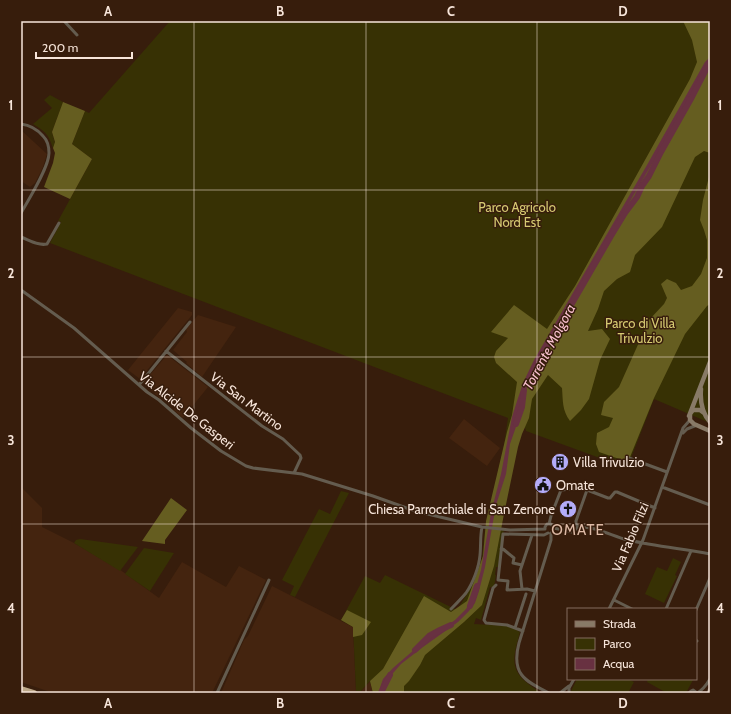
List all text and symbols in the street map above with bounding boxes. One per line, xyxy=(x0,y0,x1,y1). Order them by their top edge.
text: A xyxy=(104,3,113,19)
text: B xyxy=(276,3,284,19)
text: C xyxy=(447,3,455,19)
text: D xyxy=(618,3,628,19)
scale bar xyxy=(36,34,132,60)
text: 200 m xyxy=(42,40,78,55)
text: 1 xyxy=(9,97,13,113)
text: 1 xyxy=(718,97,722,113)
park label: Parco Agricolo Nord Est xyxy=(478,199,556,230)
text: 2 xyxy=(8,265,15,281)
text: 2 xyxy=(717,265,724,281)
water label: Torrente Molgora xyxy=(519,301,579,393)
park label: Parco di Villa Trivulzio xyxy=(605,315,676,346)
street label: Via Alcide De Gasperi xyxy=(136,368,238,452)
street label: Via San Martino xyxy=(208,368,286,434)
text: 3 xyxy=(7,432,15,448)
text: 3 xyxy=(716,432,724,448)
building icon: Villa Trivulzio xyxy=(550,452,570,472)
place label: Villa Trivulzio xyxy=(573,454,645,470)
public building icon: Omate xyxy=(533,475,553,495)
place label: Omate xyxy=(556,477,595,493)
church icon: Chiesa Parrocchiale di San Zenone xyxy=(558,499,578,519)
street label: Via Fabio Filzi xyxy=(608,500,652,574)
place label: Chiesa Parrocchiale di San Zenone xyxy=(368,501,555,517)
district label: OMATE xyxy=(551,521,605,539)
text: 4 xyxy=(7,600,15,616)
text: 4 xyxy=(716,600,724,616)
legend xyxy=(567,608,697,680)
text: Strada xyxy=(603,616,636,631)
text: Parco xyxy=(603,636,631,651)
text: Acqua xyxy=(603,656,635,671)
text: A xyxy=(104,695,113,711)
text: B xyxy=(276,695,284,711)
text: C xyxy=(447,695,455,711)
text: D xyxy=(618,695,628,711)

